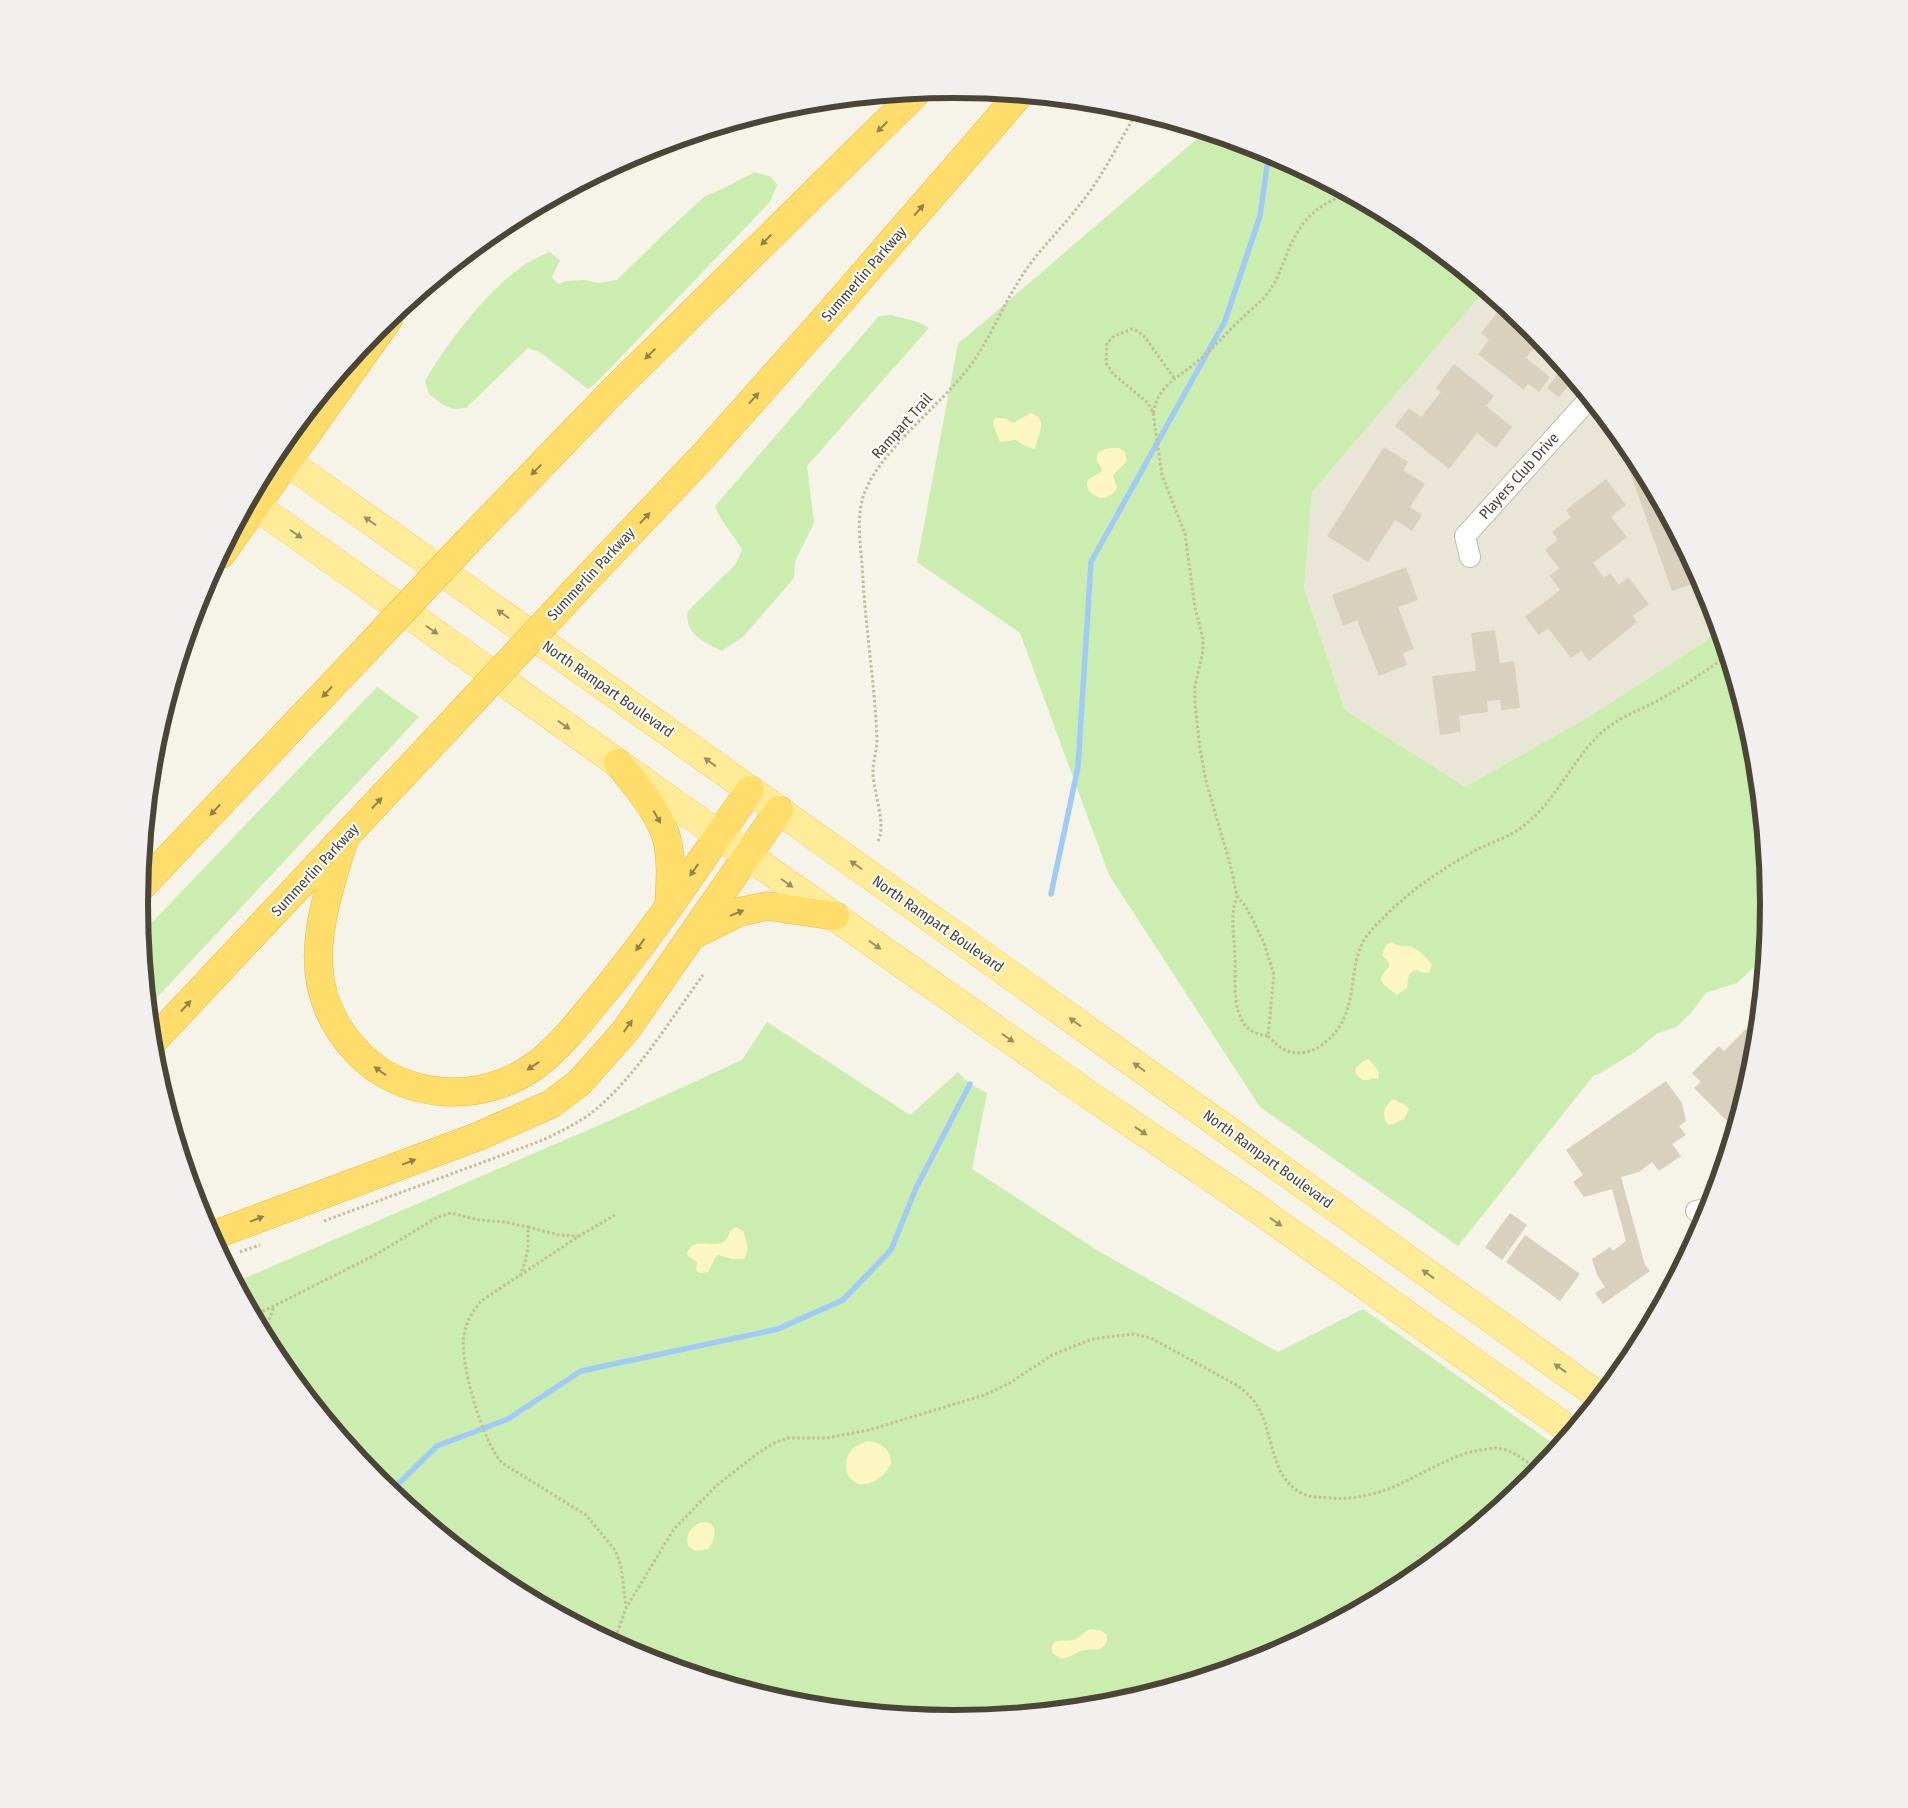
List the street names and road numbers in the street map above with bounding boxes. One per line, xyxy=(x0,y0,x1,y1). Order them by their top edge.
street label: Summerlin Parkway xyxy=(818,222,910,325)
street label: Rampart Trail xyxy=(868,389,936,463)
street label: Players Club Drive xyxy=(1475,429,1563,523)
street label: Summerlin Parkway xyxy=(543,524,639,624)
street label: North Rampart Boulevard xyxy=(539,637,677,741)
street label: Summerlin Parkway xyxy=(267,820,363,920)
street label: North Rampart Boulevard xyxy=(869,872,1007,976)
street label: North Rampart Boulevard xyxy=(1200,1106,1336,1212)

